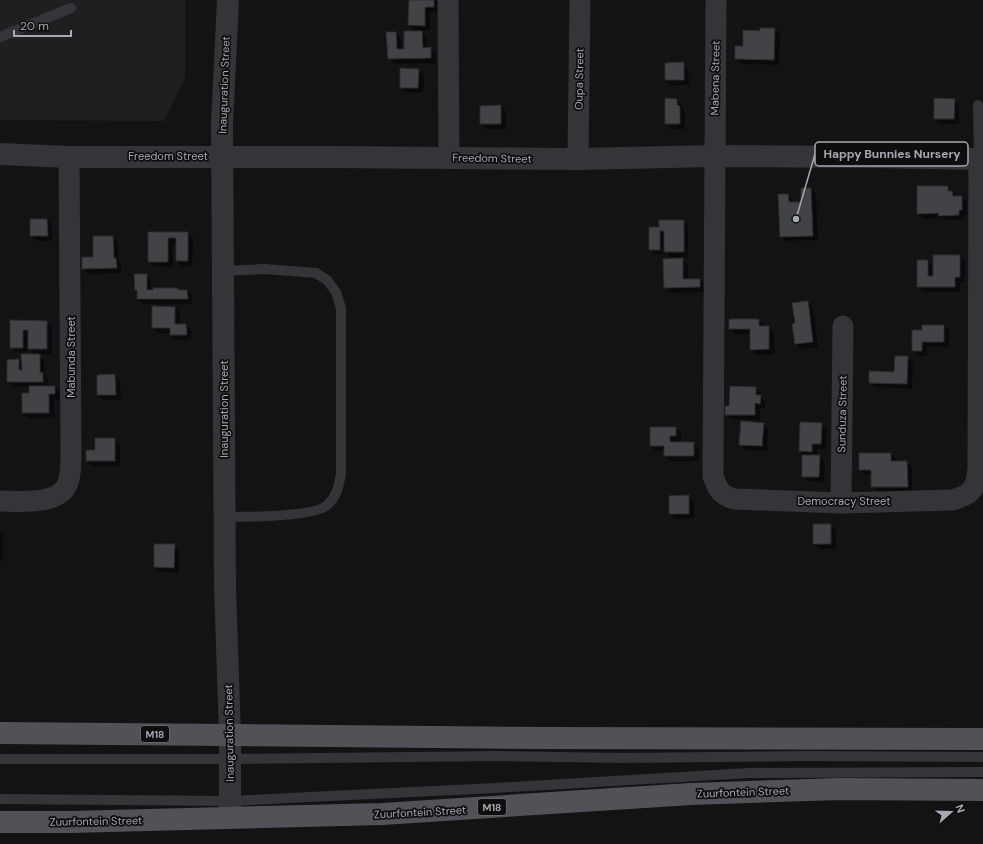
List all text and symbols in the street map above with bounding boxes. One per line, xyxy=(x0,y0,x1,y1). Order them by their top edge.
scale bar xyxy=(14,12,71,38)
text: 20 m xyxy=(20,18,49,34)
street label: Inauguration Street xyxy=(215,36,233,134)
street label: Mabena Street xyxy=(707,40,723,116)
street label: Oupa Street xyxy=(571,48,587,110)
callout: Happy Bunnies Nursery xyxy=(815,142,968,166)
text: Happy Bunnies Nursery xyxy=(823,146,961,162)
street label: Freedom Street xyxy=(128,149,208,163)
street label: Freedom Street xyxy=(452,150,532,166)
street label: Mabunda Street xyxy=(64,316,78,398)
street label: Inauguration Street xyxy=(217,360,231,458)
street label: Sunduza Street xyxy=(834,375,850,453)
street label: Democracy Street xyxy=(798,494,891,508)
street label: Inauguration Street xyxy=(221,684,237,782)
road number: M18 xyxy=(141,726,169,742)
street label: Zuurfontein Street xyxy=(697,783,789,801)
north arrow xyxy=(931,792,971,832)
road number: M18 xyxy=(478,799,506,815)
text: N xyxy=(952,802,968,815)
street label: Zuurfontein Street xyxy=(373,803,467,821)
street label: Zuurfontein Street xyxy=(50,813,142,829)

